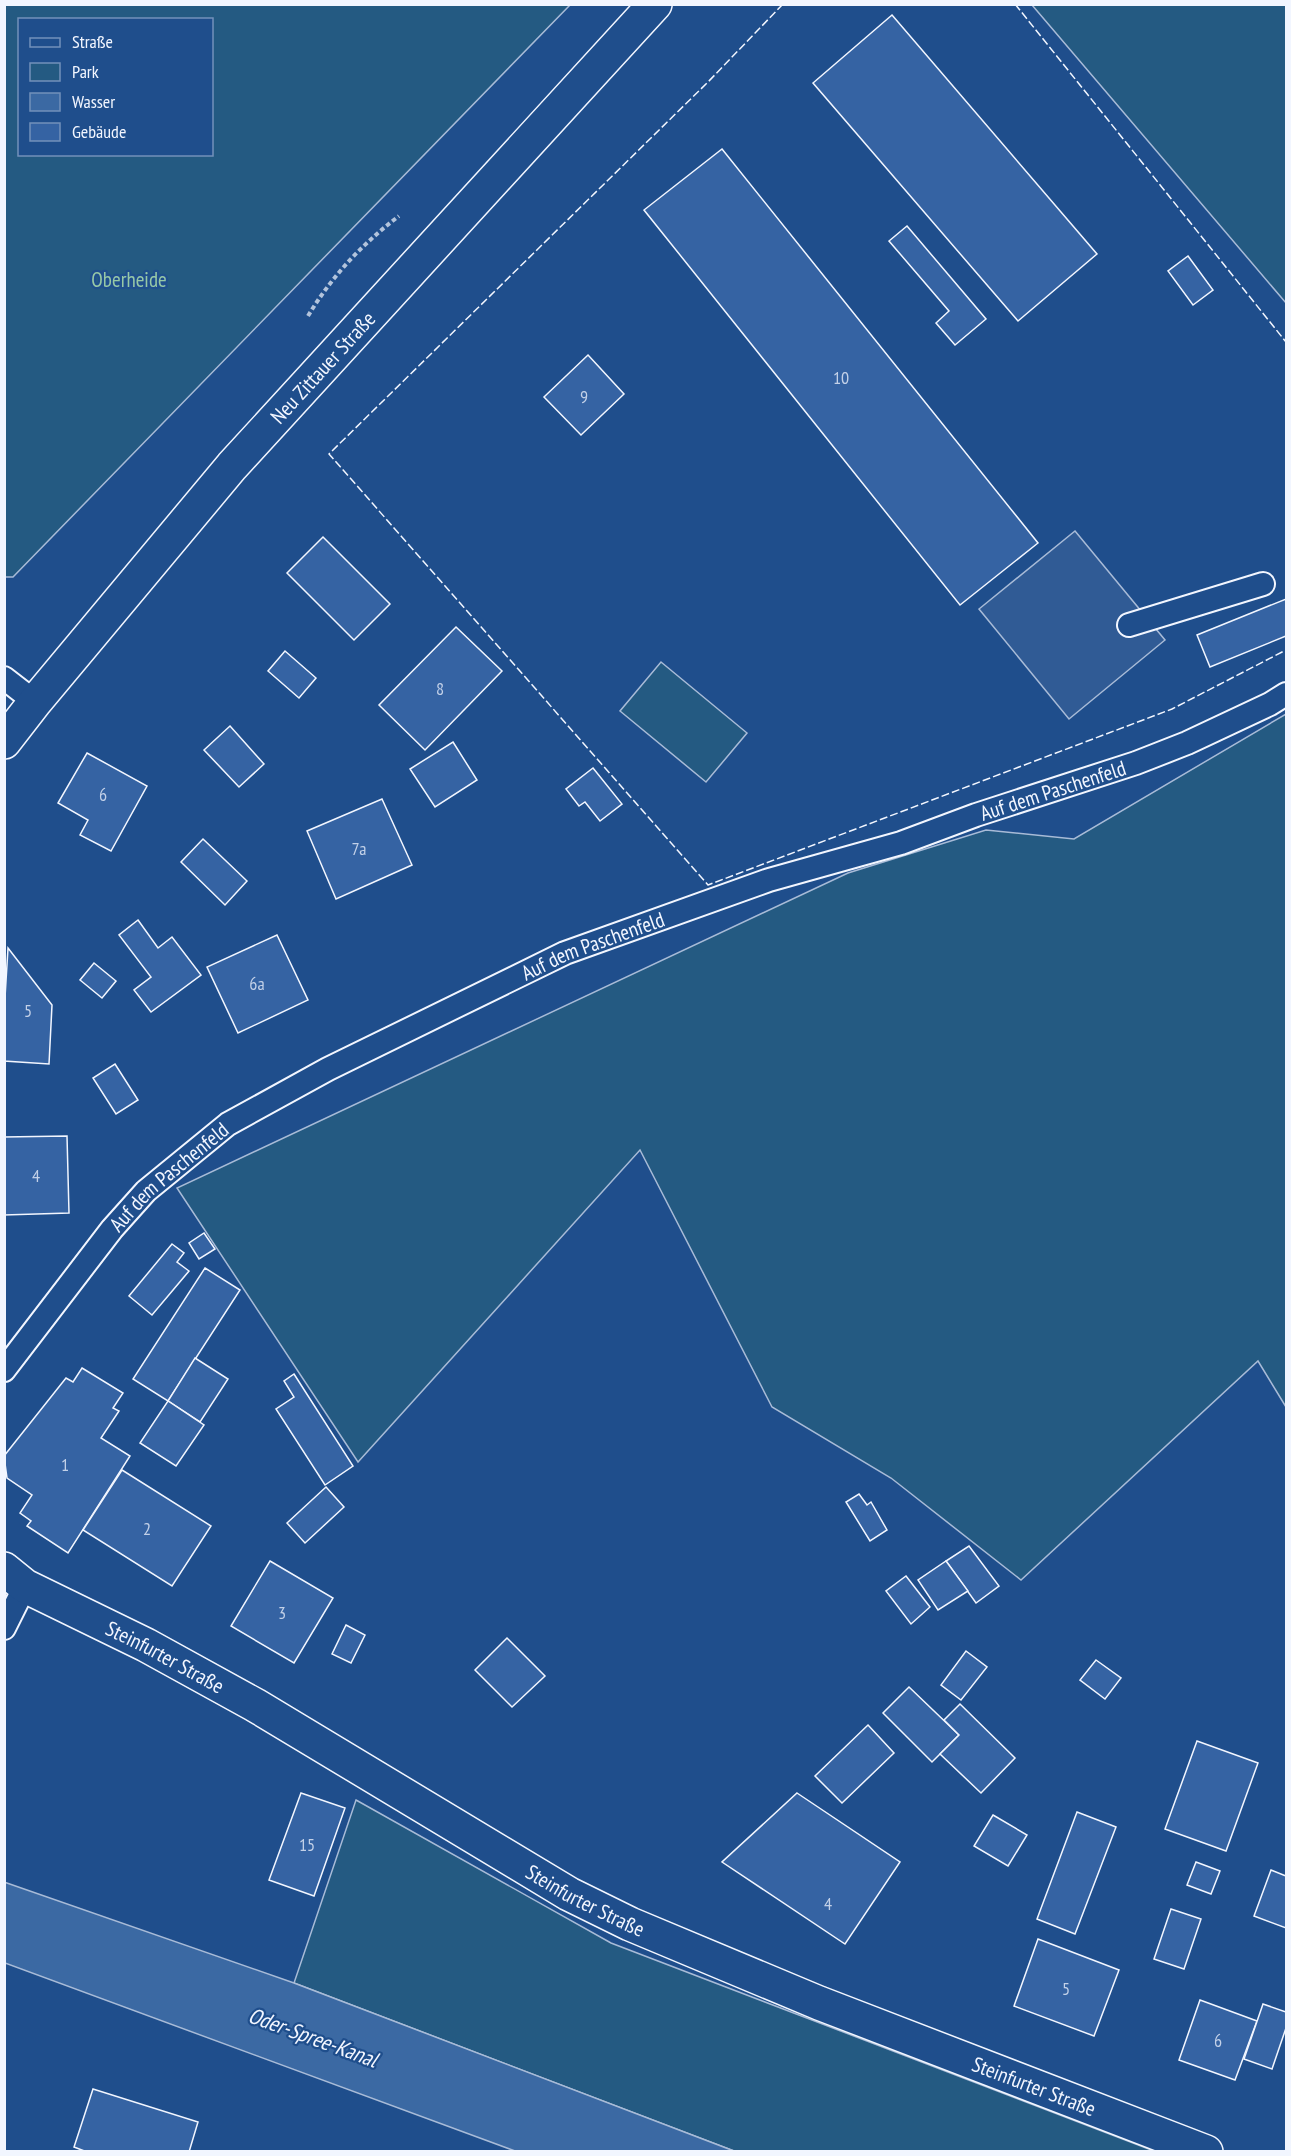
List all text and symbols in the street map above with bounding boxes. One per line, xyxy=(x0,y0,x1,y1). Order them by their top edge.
legend xyxy=(18,18,213,156)
text: Straße xyxy=(72,30,113,53)
text: Park xyxy=(72,60,99,83)
text: Wasser xyxy=(72,90,115,113)
text: Gebäude xyxy=(72,120,126,143)
park label: Oberheide xyxy=(91,266,167,293)
street label: Neu Zittauer Straße xyxy=(264,305,381,429)
house number: 10 xyxy=(833,366,849,389)
house number: 9 xyxy=(580,385,588,408)
house number: 8 xyxy=(436,677,444,700)
street label: Auf dem Paschenfeld xyxy=(976,754,1129,826)
house number: 6 xyxy=(99,783,107,806)
house number: 7a xyxy=(351,837,367,860)
street label: Auf dem Paschenfeld xyxy=(516,905,668,986)
house number: 6a xyxy=(249,972,265,995)
house number: 5 xyxy=(24,999,32,1022)
street label: Auf dem Paschenfeld xyxy=(103,1116,234,1237)
house number: 4 xyxy=(32,1164,40,1187)
house number: 1 xyxy=(61,1453,69,1476)
house number: 2 xyxy=(143,1517,151,1540)
house number: 3 xyxy=(278,1601,286,1624)
street label: Steinfurter Straße xyxy=(102,1614,229,1699)
house number: 15 xyxy=(299,1833,315,1856)
street label: Steinfurter Straße xyxy=(521,1858,649,1942)
house number: 4 xyxy=(824,1892,832,1915)
house number: 5 xyxy=(1062,1977,1070,2000)
water label: Oder-Spree-Kanal xyxy=(245,2001,383,2074)
house number: 6 xyxy=(1214,2029,1222,2052)
street label: Steinfurter Straße xyxy=(969,2050,1100,2122)

